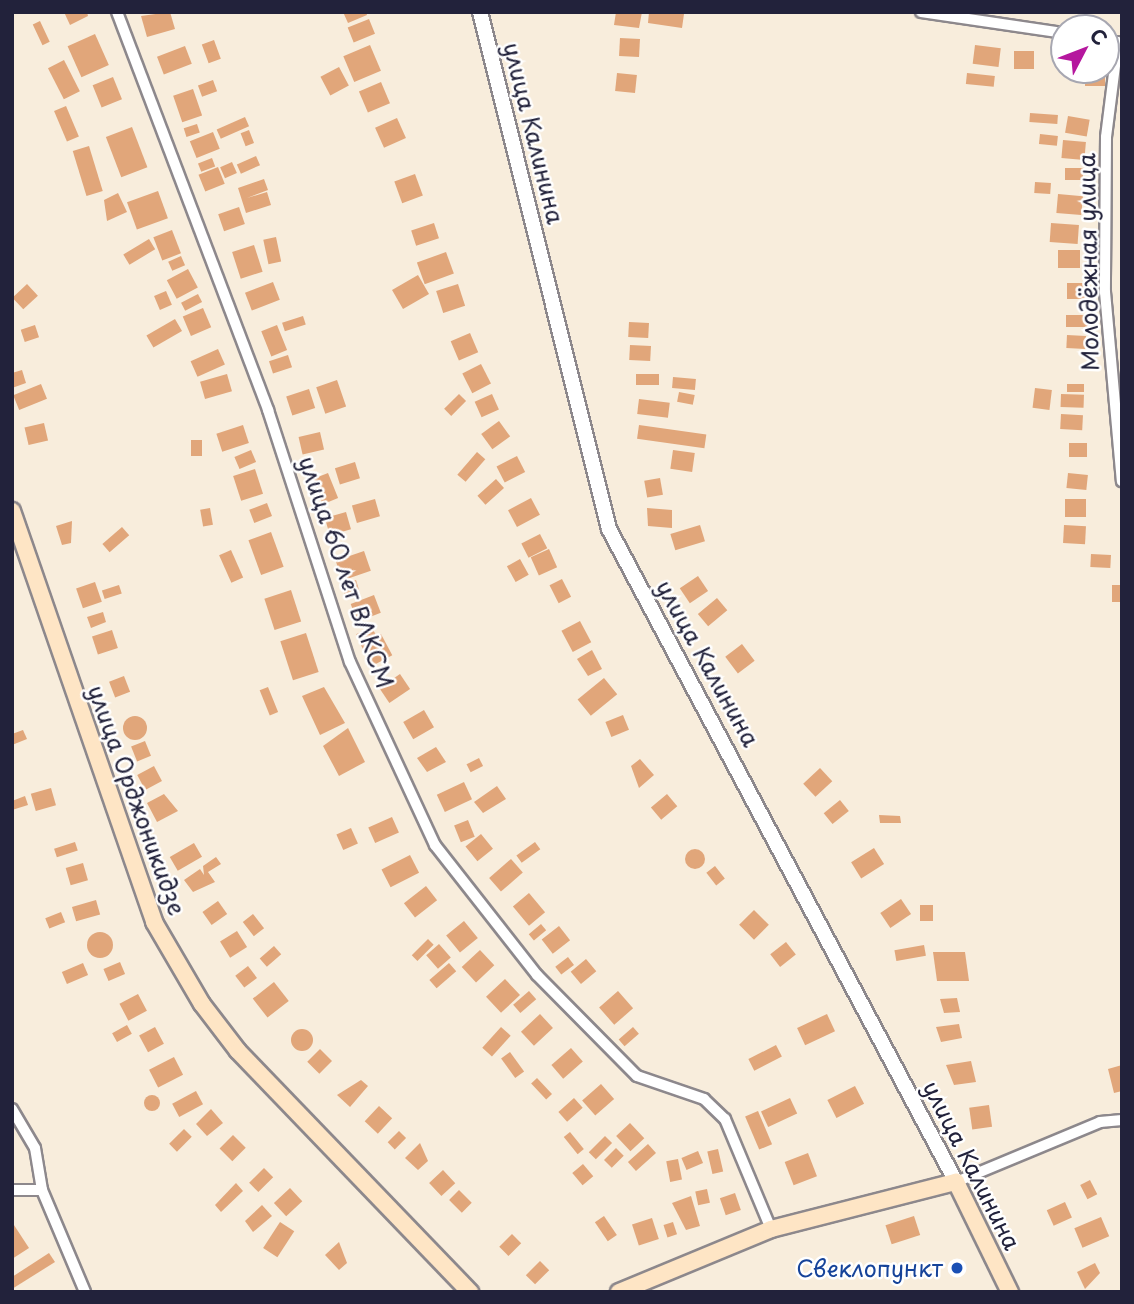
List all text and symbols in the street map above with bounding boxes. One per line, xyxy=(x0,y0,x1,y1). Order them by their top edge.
north arrow xyxy=(1050,14,1120,84)
text: С xyxy=(1084,22,1114,51)
street label: улица Калинина xyxy=(498,39,570,227)
street label: Молодёжная улица xyxy=(1072,152,1104,372)
street label: улица 60 лет ВЛКСМ xyxy=(293,452,399,692)
street label: улица Калинина xyxy=(651,575,765,751)
street label: улица Орджоникидзе xyxy=(82,681,192,919)
street label: улица Калинина xyxy=(917,1076,1027,1254)
place label: Свеклопункт xyxy=(796,1254,943,1282)
marker: Свеклопункт xyxy=(949,1260,965,1276)

